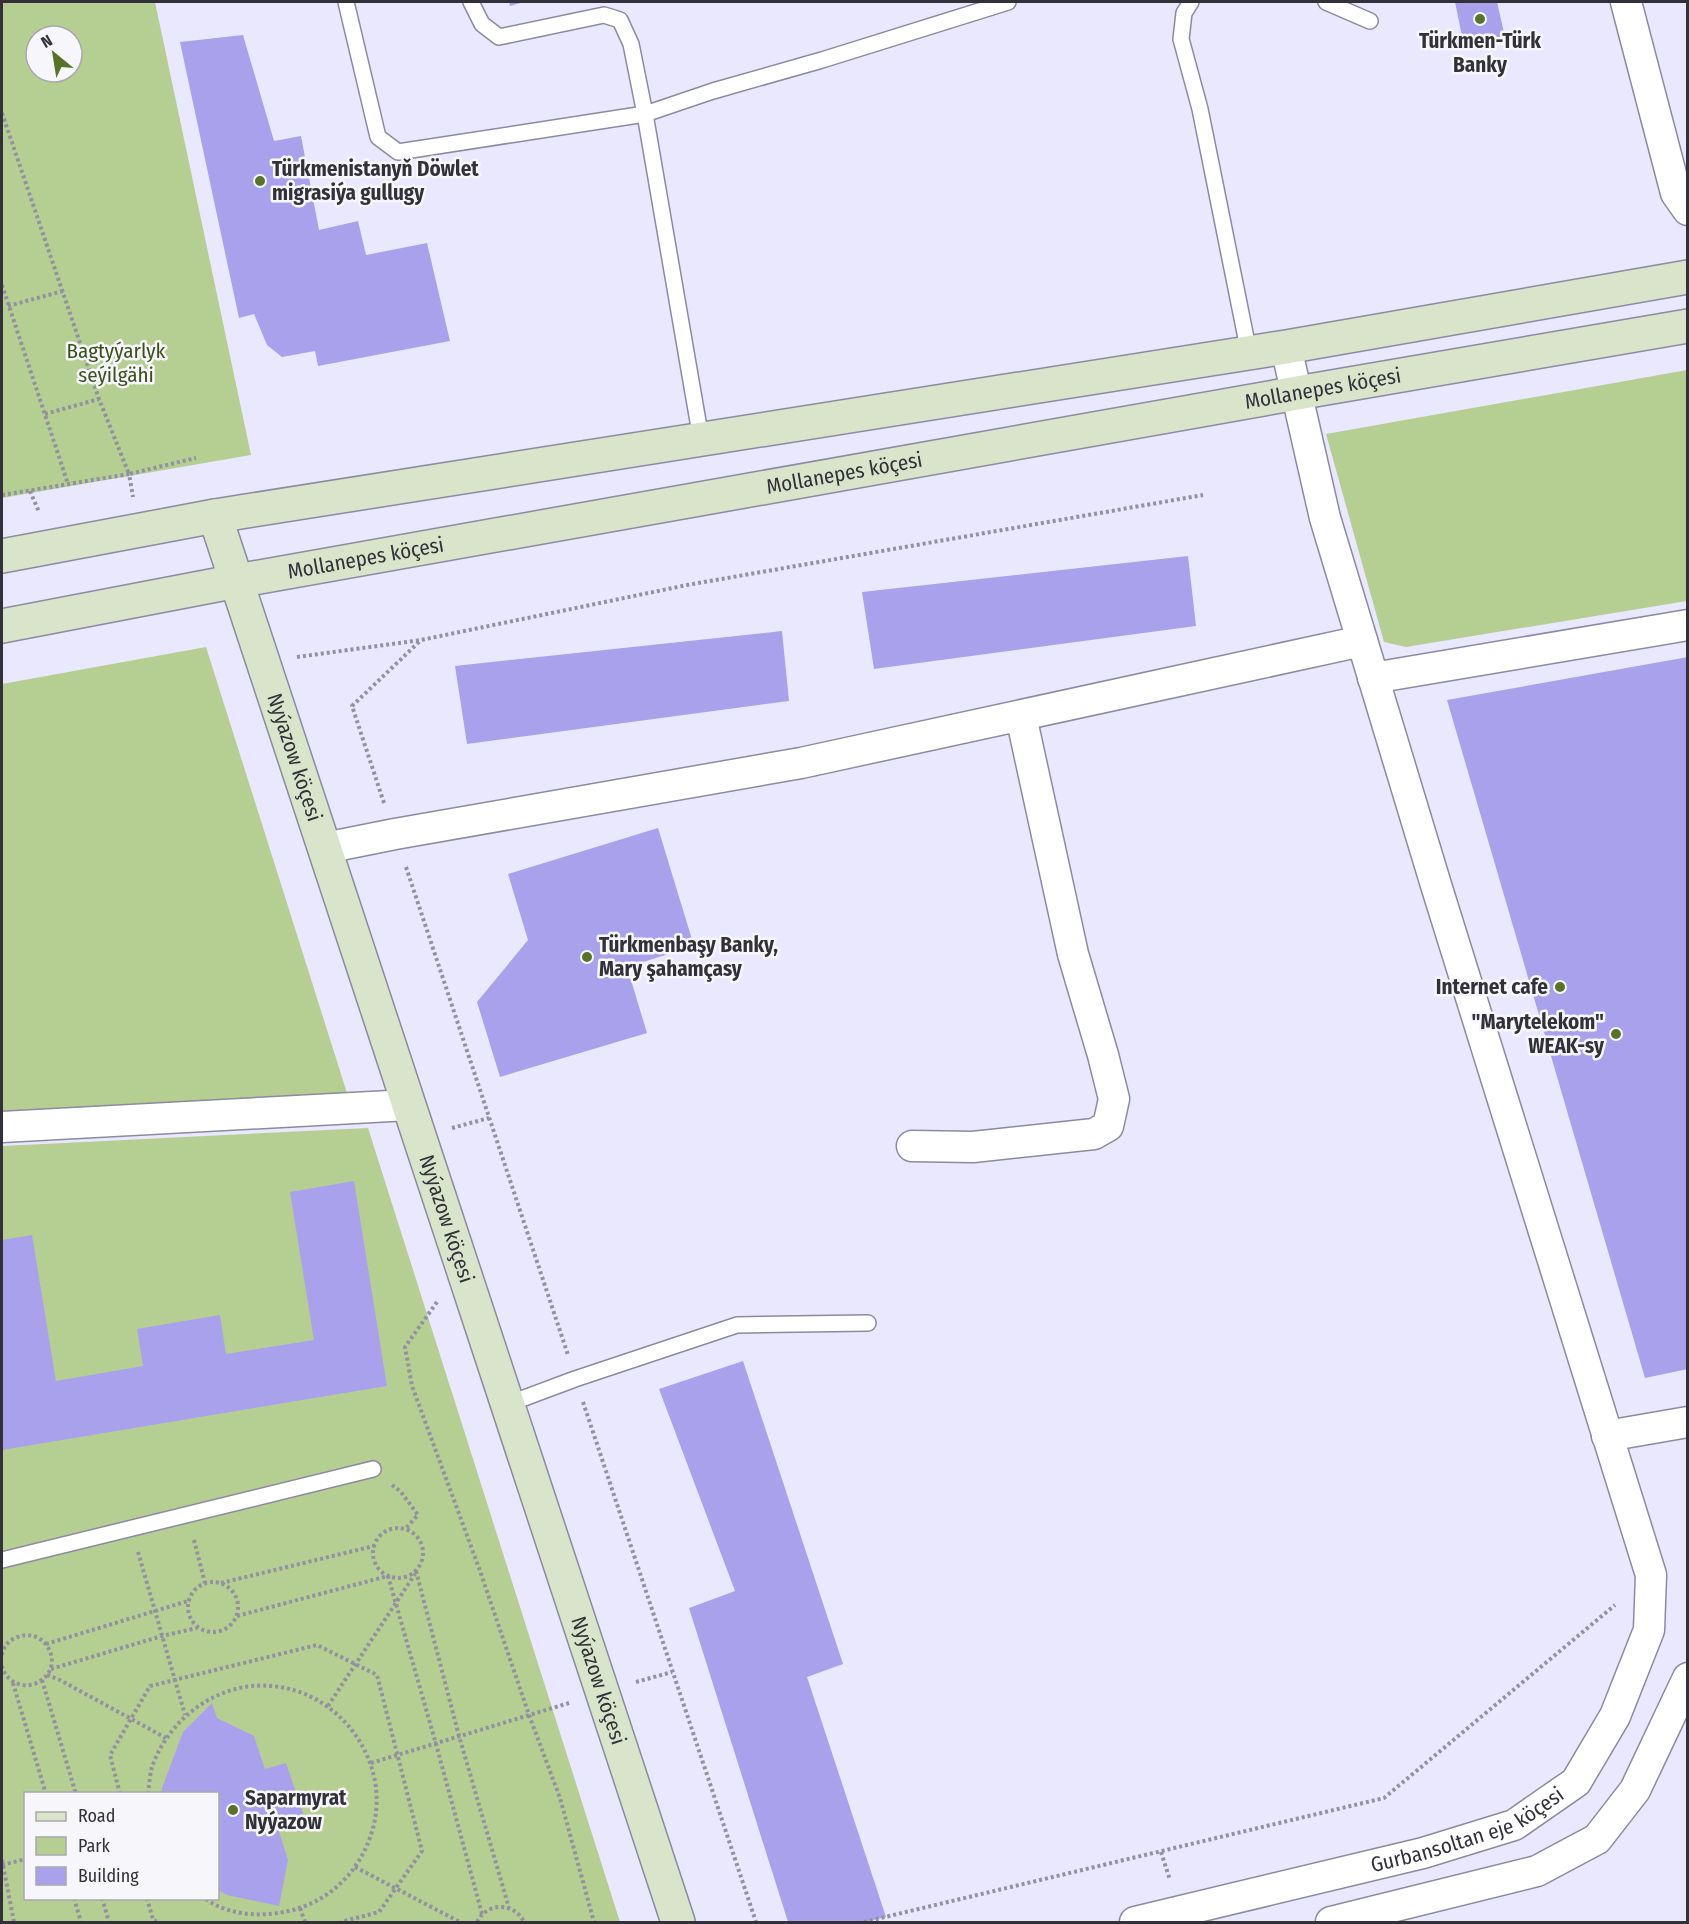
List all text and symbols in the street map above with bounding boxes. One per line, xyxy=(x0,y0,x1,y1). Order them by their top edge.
marker: Türkmen-Türk Banky xyxy=(1473,12,1487,26)
north arrow xyxy=(24,24,84,84)
place label: Türkmen-Türk Banky xyxy=(1419,28,1541,78)
text: N xyxy=(38,31,56,52)
place label: Türkmenistanyň Döwlet migrasiýa gullugy xyxy=(272,156,479,206)
marker: Türkmenistanyň Döwlet migrasiýa gullugy xyxy=(253,174,267,188)
park label: Bagtyýarlyk seýilgähi xyxy=(67,338,166,388)
street label: Mollanepes köçesi xyxy=(1243,362,1403,415)
street label: Mollanepes köçesi xyxy=(764,447,924,500)
street label: Mollanepes köçesi xyxy=(286,532,446,585)
street label: Nyýazow köçesi xyxy=(261,690,328,825)
place label: Türkmenbaşy Banky, Mary şahamçasy xyxy=(599,932,778,982)
marker: Türkmenbaşy Banky, Mary şahamçasy xyxy=(580,950,594,964)
place label: Internet cafe xyxy=(1436,974,1548,1000)
marker: Internet cafe xyxy=(1553,980,1567,994)
place label: "Marytelekom" WEAK-sy xyxy=(1472,1009,1605,1059)
marker: "Marytelekom" WEAK-sy xyxy=(1609,1027,1623,1041)
street label: Nyýazow köçesi xyxy=(413,1152,480,1286)
street label: Nyýazow köçesi xyxy=(565,1613,632,1748)
street label: Gurbansoltan eje köçesi xyxy=(1368,1781,1569,1878)
place label: Saparmyrat Nyýazow xyxy=(245,1785,347,1835)
legend xyxy=(24,1792,219,1900)
marker: Saparmyrat Nyýazow xyxy=(226,1803,240,1817)
text: Road xyxy=(78,1805,115,1827)
text: Park xyxy=(78,1835,111,1857)
text: Building xyxy=(78,1865,139,1887)

